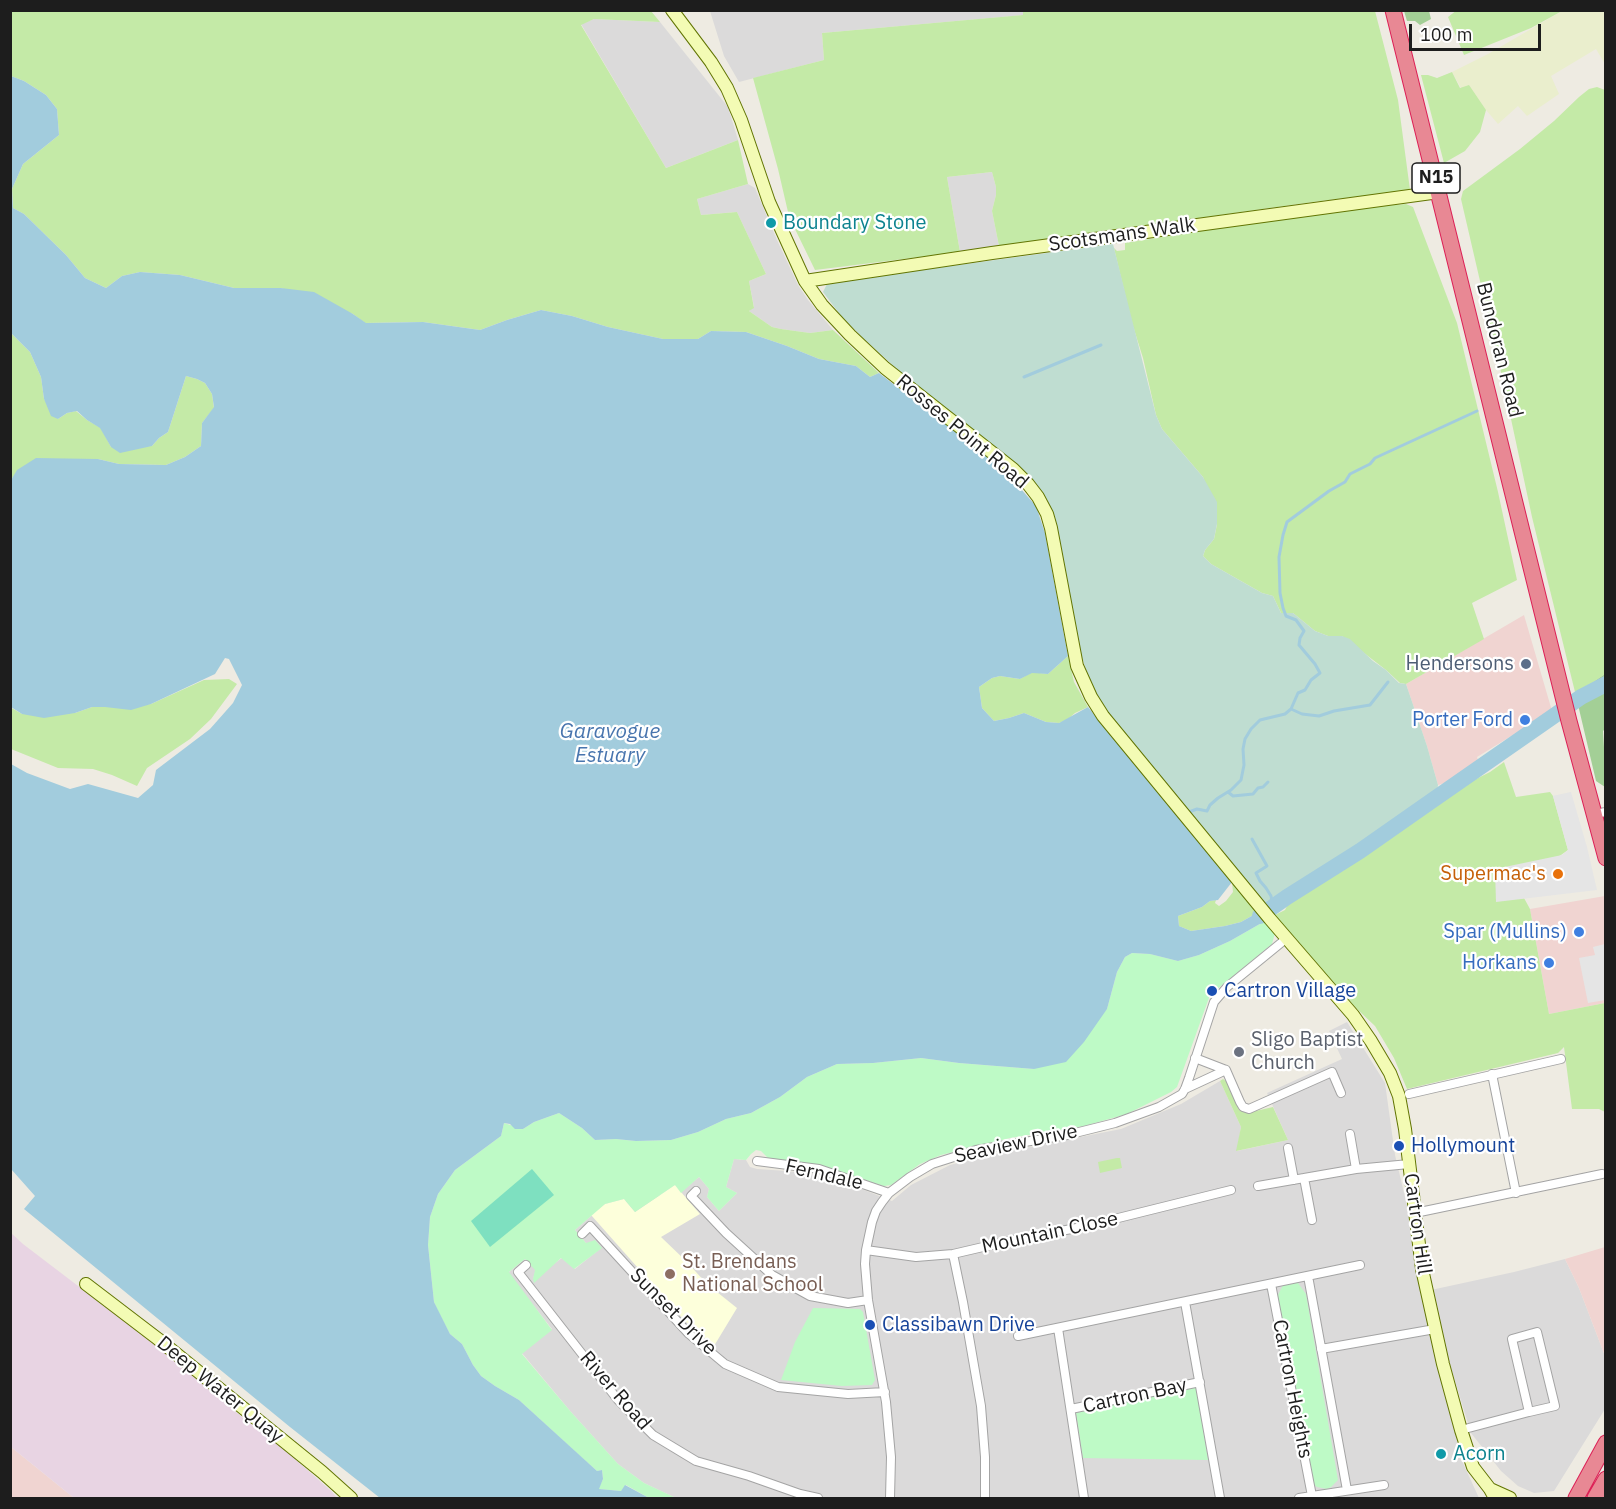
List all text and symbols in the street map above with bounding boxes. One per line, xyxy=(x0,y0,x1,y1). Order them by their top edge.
scale bar xyxy=(1412,12,1544,50)
text: 100 m xyxy=(1420,23,1472,46)
road number: N15 xyxy=(1412,163,1460,193)
place label: Boundary Stone xyxy=(783,211,927,235)
street label: Scotsmans Walk xyxy=(1047,213,1197,257)
marker: Boundary Stone xyxy=(764,216,778,230)
street label: Bundoran Road xyxy=(1471,280,1527,420)
street label: Rosses Point Road xyxy=(891,370,1033,494)
place label: Hendersons xyxy=(1406,652,1514,676)
marker: Hendersons xyxy=(1519,657,1533,671)
place label: Porter Ford xyxy=(1412,708,1513,732)
marker: Porter Ford xyxy=(1518,713,1532,727)
water label: Garavogue Estuary xyxy=(560,719,660,769)
place label: Supermac's xyxy=(1440,862,1546,886)
marker: Supermac's xyxy=(1551,867,1565,881)
place label: Spar (Mullins) xyxy=(1443,920,1567,944)
marker: Spar (Mullins) xyxy=(1572,925,1586,939)
place label: Horkans xyxy=(1462,951,1537,975)
marker: Horkans xyxy=(1542,956,1556,970)
place label: Cartron Village xyxy=(1224,979,1356,1003)
marker: Cartron Village xyxy=(1205,984,1219,998)
place label: Sligo Baptist Church xyxy=(1251,1028,1363,1075)
marker: Sligo Baptist Church xyxy=(1232,1045,1246,1059)
street label: Seaview Drive xyxy=(952,1119,1080,1169)
place label: Hollymount xyxy=(1411,1134,1515,1158)
marker: Hollymount xyxy=(1392,1139,1406,1153)
street label: Ferndale xyxy=(783,1154,865,1196)
street label: Cartron Hill xyxy=(1398,1172,1436,1276)
street label: Mountain Close xyxy=(980,1207,1120,1259)
place label: St. Brendans National School xyxy=(682,1250,823,1297)
street label: Sunset Drive xyxy=(624,1263,722,1361)
marker: St. Brendans National School xyxy=(663,1267,677,1281)
place label: Classibawn Drive xyxy=(882,1313,1035,1337)
marker: Classibawn Drive xyxy=(863,1318,877,1332)
street label: Cartron Heights xyxy=(1267,1318,1317,1460)
street label: Deep Water Quay xyxy=(152,1332,288,1448)
street label: River Road xyxy=(574,1347,656,1435)
street label: Cartron Bay xyxy=(1081,1373,1189,1419)
place label: Acorn xyxy=(1453,1442,1506,1466)
marker: Acorn xyxy=(1434,1447,1448,1461)

